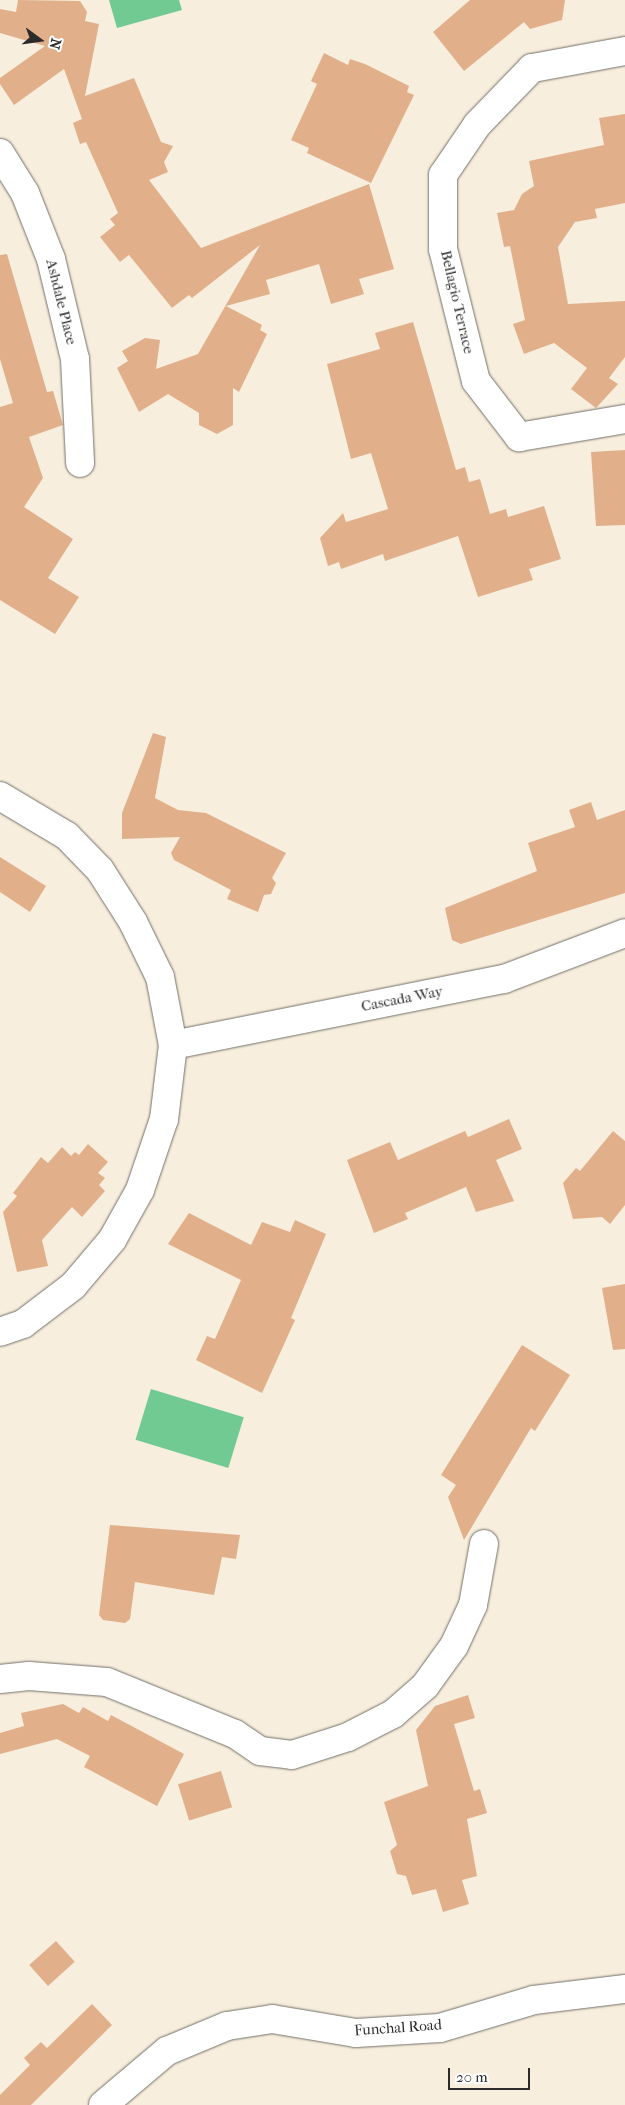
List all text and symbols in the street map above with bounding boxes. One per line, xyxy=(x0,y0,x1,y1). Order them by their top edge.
north arrow xyxy=(15,15,65,65)
text: N xyxy=(46,37,65,51)
street label: Bellagio Terrace xyxy=(436,249,478,355)
street label: Ashdale Place xyxy=(42,257,80,347)
street label: Cascada Way xyxy=(360,982,444,1016)
street label: Funchal Road xyxy=(354,2016,442,2040)
scale bar xyxy=(450,2058,532,2090)
text: 20 m xyxy=(456,2068,488,2086)

